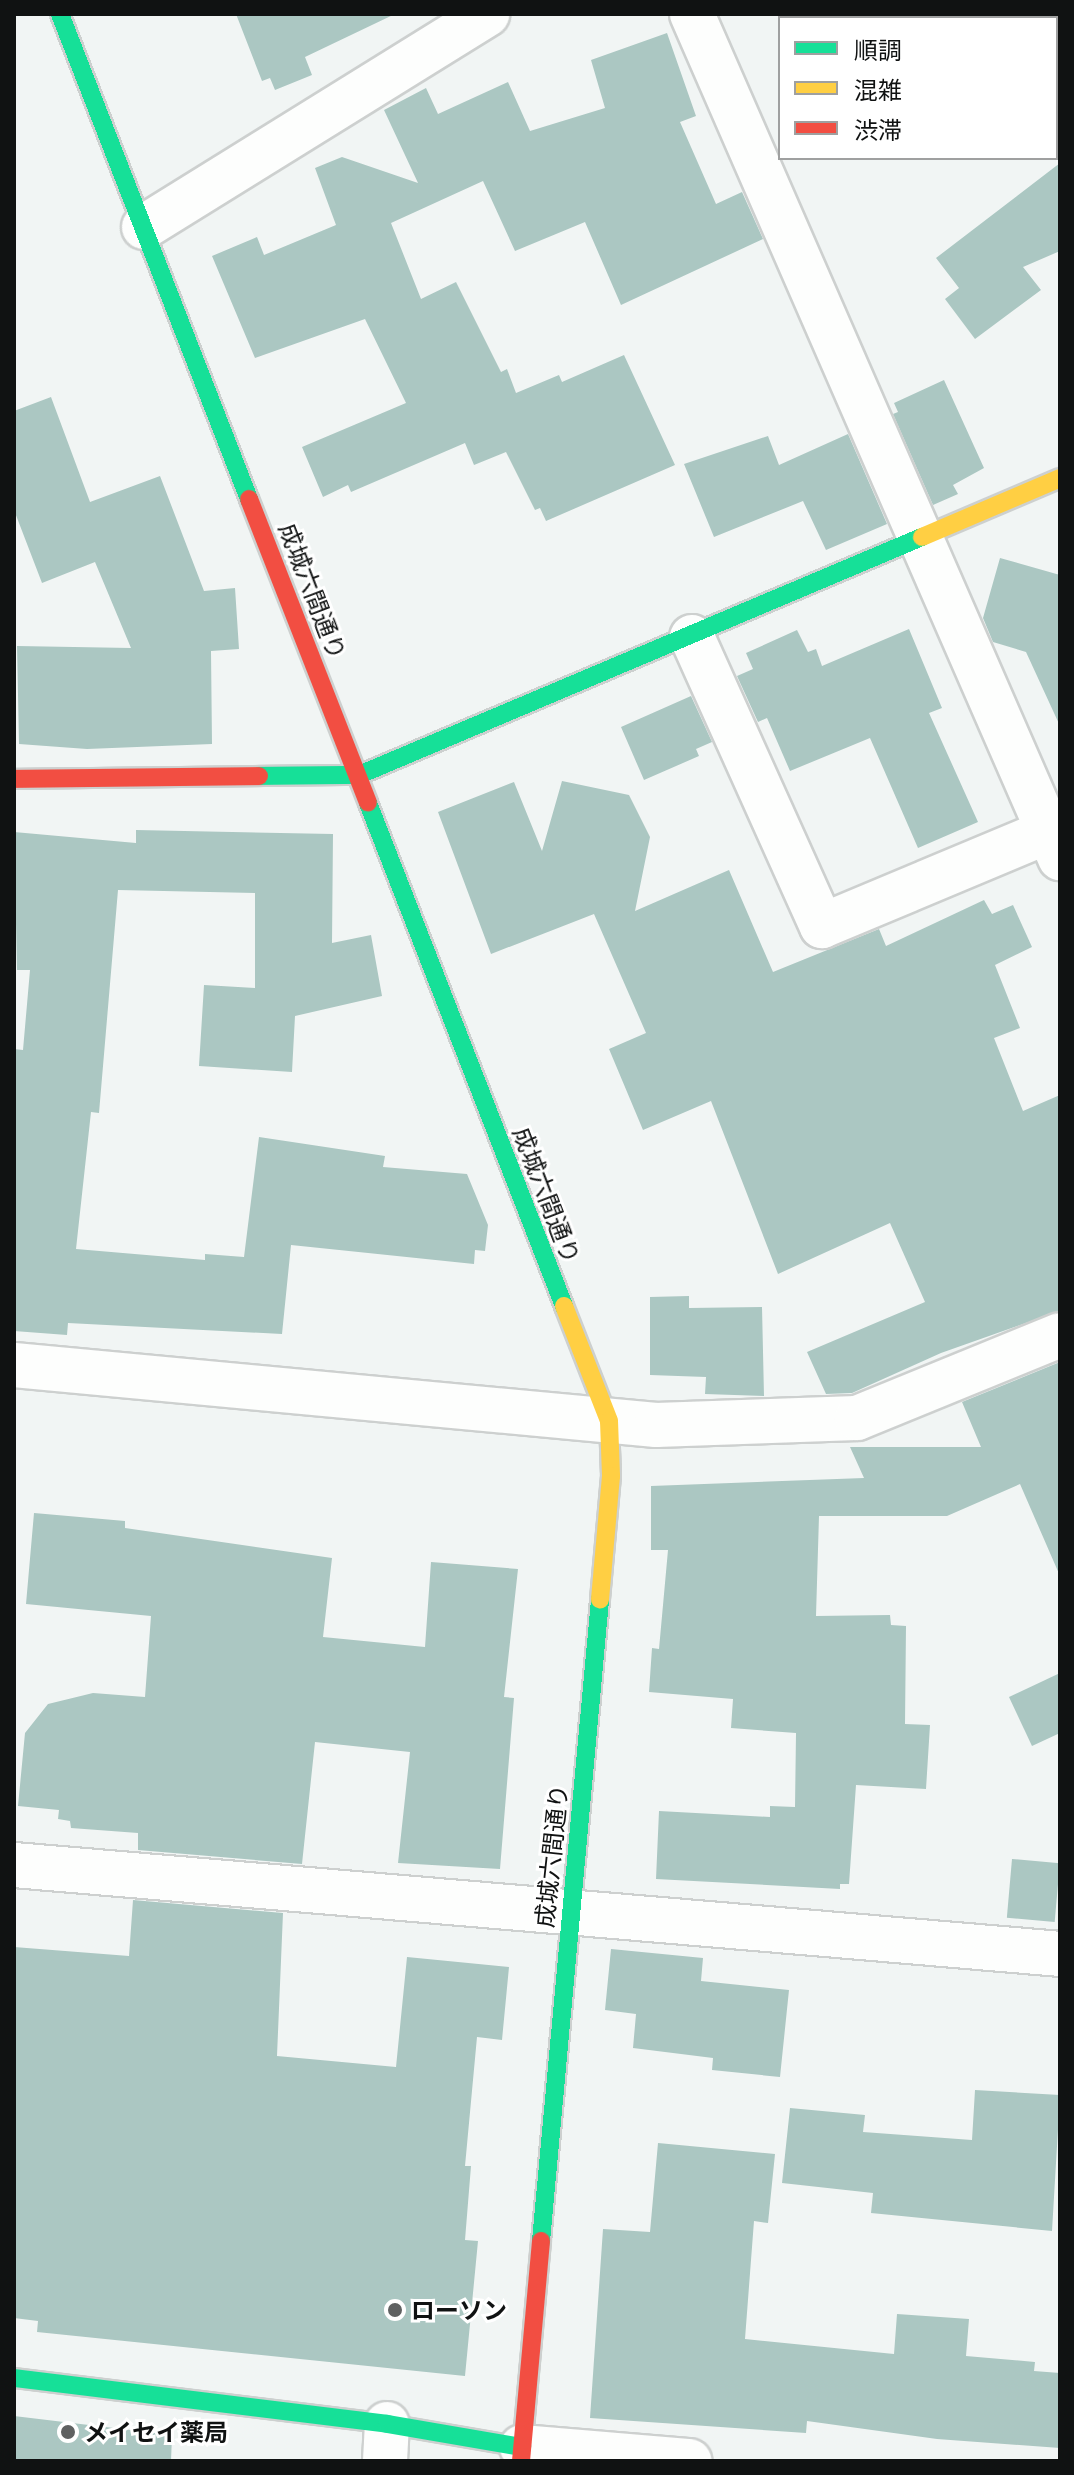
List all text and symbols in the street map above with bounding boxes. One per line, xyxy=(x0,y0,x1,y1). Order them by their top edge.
legend xyxy=(778,16,1058,160)
text: 順調 xyxy=(854,35,902,64)
text: 混雑 xyxy=(854,75,902,104)
text: 渋滞 xyxy=(854,115,902,144)
street label: 成城六間通り xyxy=(274,519,352,663)
street label: 成城六間通り xyxy=(508,1123,586,1267)
street label: 成城六間通り xyxy=(529,1783,573,1929)
place label: ローソン xyxy=(411,2296,507,2324)
marker: ローソン xyxy=(386,2301,404,2319)
place label: メイセイ薬局 xyxy=(84,2418,228,2446)
marker: メイセイ薬局 xyxy=(59,2423,77,2441)

